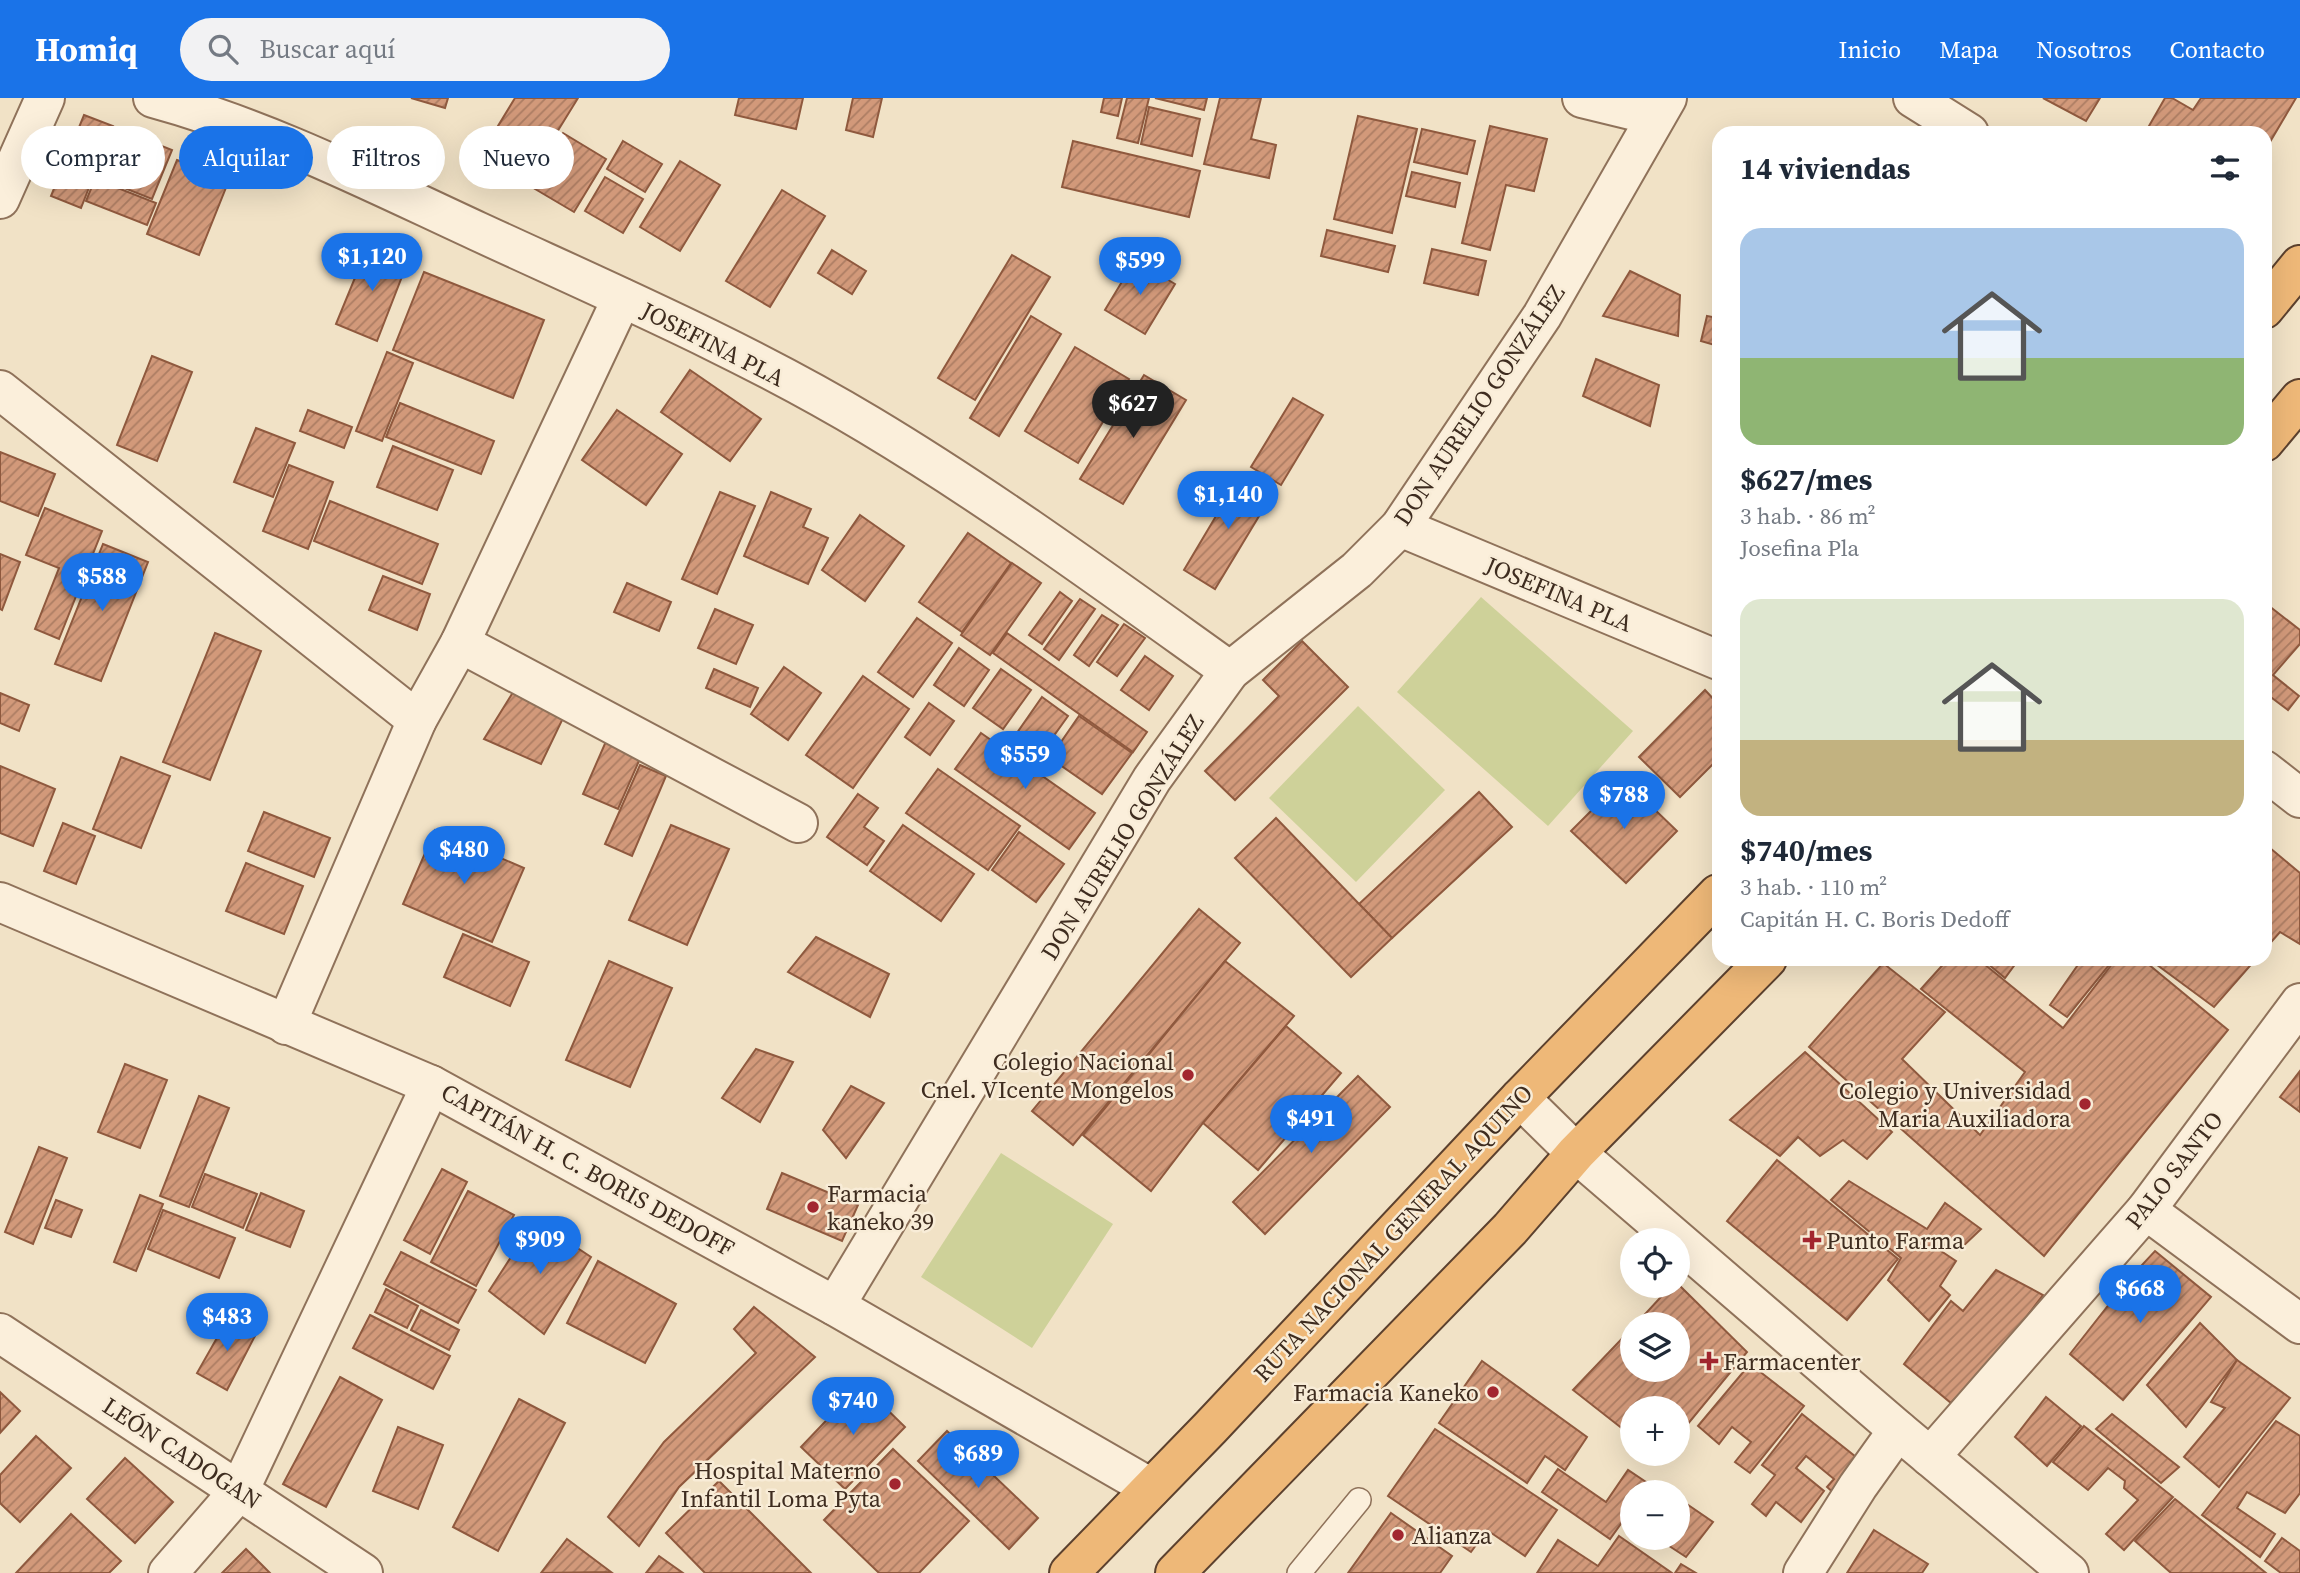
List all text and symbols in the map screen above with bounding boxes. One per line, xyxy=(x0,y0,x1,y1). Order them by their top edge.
search box xyxy=(180,18,670,81)
text: Homiq xyxy=(35,27,138,72)
icon: search xyxy=(204,30,242,68)
text: Buscar aquí xyxy=(260,31,395,67)
text: Inicio xyxy=(1839,33,1901,66)
text: Mapa xyxy=(1939,33,1998,66)
text: Nosotros xyxy=(2036,33,2132,66)
text: Contacto xyxy=(2170,33,2265,66)
chip: Comprar xyxy=(21,126,165,189)
chip: Alquilar xyxy=(179,126,313,189)
chip: Filtros xyxy=(327,126,445,189)
chip: Nuevo xyxy=(459,126,574,189)
text: 14 viviendas xyxy=(1740,148,1911,189)
icon: filters xyxy=(2206,149,2244,187)
pin: $1,120 xyxy=(315,234,429,293)
pin: $599 xyxy=(1099,238,1181,297)
text: $1,120 xyxy=(337,240,407,272)
text: $599 xyxy=(1115,244,1165,276)
icon: home xyxy=(1929,273,2055,399)
street label: DON AURELIO GONZÁLEZ xyxy=(1386,278,1572,532)
street label: JOSEFINA PLA xyxy=(635,293,791,394)
pin: $627 xyxy=(1092,380,1174,440)
text: $627 xyxy=(1108,387,1158,419)
text: $627/mes xyxy=(1740,459,1872,500)
pin: $1,140 xyxy=(1171,472,1285,531)
text: $1,140 xyxy=(1193,478,1263,510)
text: 3 hab. · 86 m² xyxy=(1740,500,1876,532)
text: Josefina Pla xyxy=(1740,532,1859,564)
street label: JOSEFINA PLA xyxy=(1479,548,1638,640)
pin: $588 xyxy=(61,554,143,613)
text: $588 xyxy=(77,560,127,592)
icon: home xyxy=(1929,644,2055,770)
street label: DON AURELIO GONZÁLEZ xyxy=(1033,708,1211,966)
pin: $559 xyxy=(984,732,1066,791)
text: $559 xyxy=(1000,738,1050,770)
pin: $788 xyxy=(1583,772,1665,831)
text: $788 xyxy=(1599,778,1649,810)
pin: $480 xyxy=(423,826,505,886)
text: $740/mes xyxy=(1740,830,1872,871)
text: $480 xyxy=(439,833,489,865)
text: 3 hab. · 110 m² xyxy=(1740,871,1887,903)
text: Capitán H. C. Boris Dedoff xyxy=(1740,903,2009,935)
place label: Colegio Nacional Cnel. VIcente Mongelos xyxy=(921,1045,1174,1106)
marker: Colegio Nacional Cnel. VIcente Mongelos xyxy=(1180,1067,1196,1083)
place label: Colegio y Universidad Maria Auxiliadora xyxy=(1839,1074,2072,1135)
street label: CAPITÁN H. C. BORIS DEDOFF xyxy=(435,1075,741,1265)
street label: RUTA NACIONAL GENERAL AQUINO xyxy=(1246,1077,1540,1389)
pin: $491 xyxy=(1270,1096,1352,1155)
marker: Colegio y Universidad Maria Auxiliadora xyxy=(2077,1096,2093,1112)
text: $491 xyxy=(1286,1102,1336,1134)
street label: PALO SANTO xyxy=(2118,1104,2230,1236)
place label: Farmacia kaneko 39 xyxy=(827,1177,934,1238)
marker: Farmacia kaneko 39 xyxy=(805,1199,821,1215)
pin: $909 xyxy=(499,1216,581,1276)
text: $909 xyxy=(515,1223,565,1255)
place label: Punto Farma xyxy=(1826,1224,1965,1257)
map controls xyxy=(1620,1228,1690,1550)
button: locate xyxy=(1620,1228,1690,1298)
marker: Punto Farma xyxy=(1804,1232,1820,1248)
pin: $668 xyxy=(2099,1266,2181,1325)
text: $668 xyxy=(2115,1272,2165,1304)
pin: $483 xyxy=(186,1294,268,1353)
text: $483 xyxy=(202,1300,252,1332)
button: layers xyxy=(1620,1312,1690,1382)
place label: Farmacenter xyxy=(1723,1345,1861,1378)
marker: Farmacenter xyxy=(1701,1353,1717,1369)
place label: Farmacia Kaneko xyxy=(1293,1376,1479,1409)
pin: $740 xyxy=(812,1378,894,1437)
text: $740 xyxy=(828,1384,878,1416)
marker: Farmacia Kaneko xyxy=(1485,1384,1501,1400)
street label: LEÓN CADOGAN xyxy=(96,1389,268,1517)
button: + xyxy=(1620,1396,1690,1466)
pin: $689 xyxy=(937,1430,1019,1490)
text: $689 xyxy=(953,1437,1003,1469)
place label: Hospital Materno Infantil Loma Pyta xyxy=(681,1454,882,1515)
marker: Hospital Materno Infantil Loma Pyta xyxy=(887,1476,903,1492)
button: − xyxy=(1620,1480,1690,1550)
place label: Alianza xyxy=(1412,1519,1493,1552)
marker: Alianza xyxy=(1390,1527,1406,1543)

